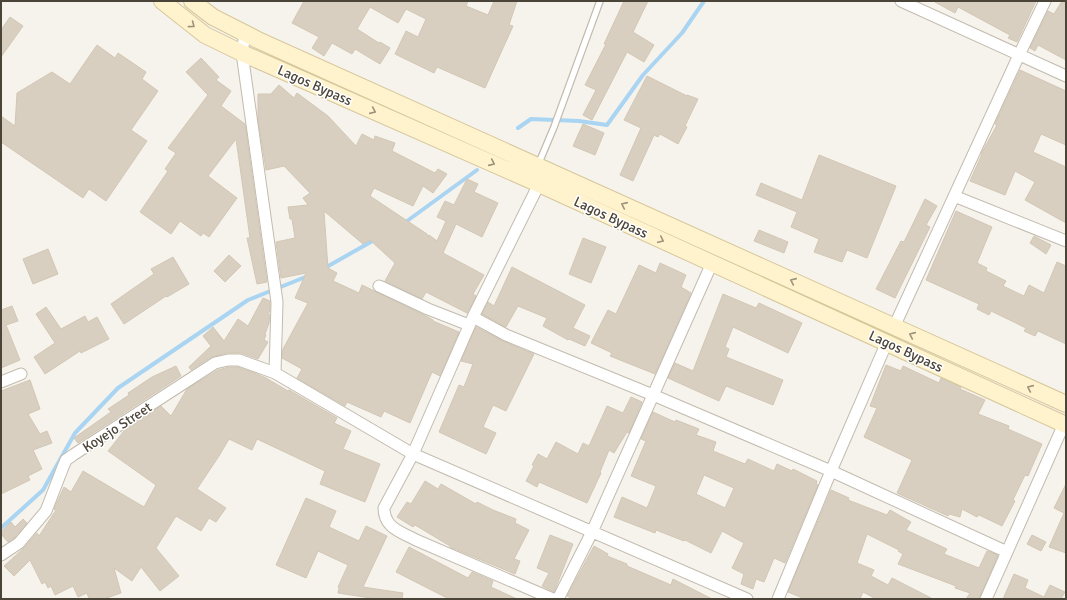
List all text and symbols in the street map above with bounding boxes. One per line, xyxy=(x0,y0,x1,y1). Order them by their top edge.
one-way arrow xyxy=(188,20,195,27)
street label: Lagos Bypass xyxy=(275,61,355,109)
one-way arrow xyxy=(368,106,376,114)
one-way arrow xyxy=(487,158,495,166)
street label: Lagos Bypass xyxy=(571,193,650,242)
one-way arrow xyxy=(620,202,628,210)
one-way arrow xyxy=(657,235,665,243)
one-way arrow xyxy=(790,278,797,286)
street label: Lagos Bypass xyxy=(866,327,945,376)
one-way arrow xyxy=(908,332,916,340)
one-way arrow xyxy=(1027,385,1035,393)
street label: Koyejo Street xyxy=(79,399,155,456)

